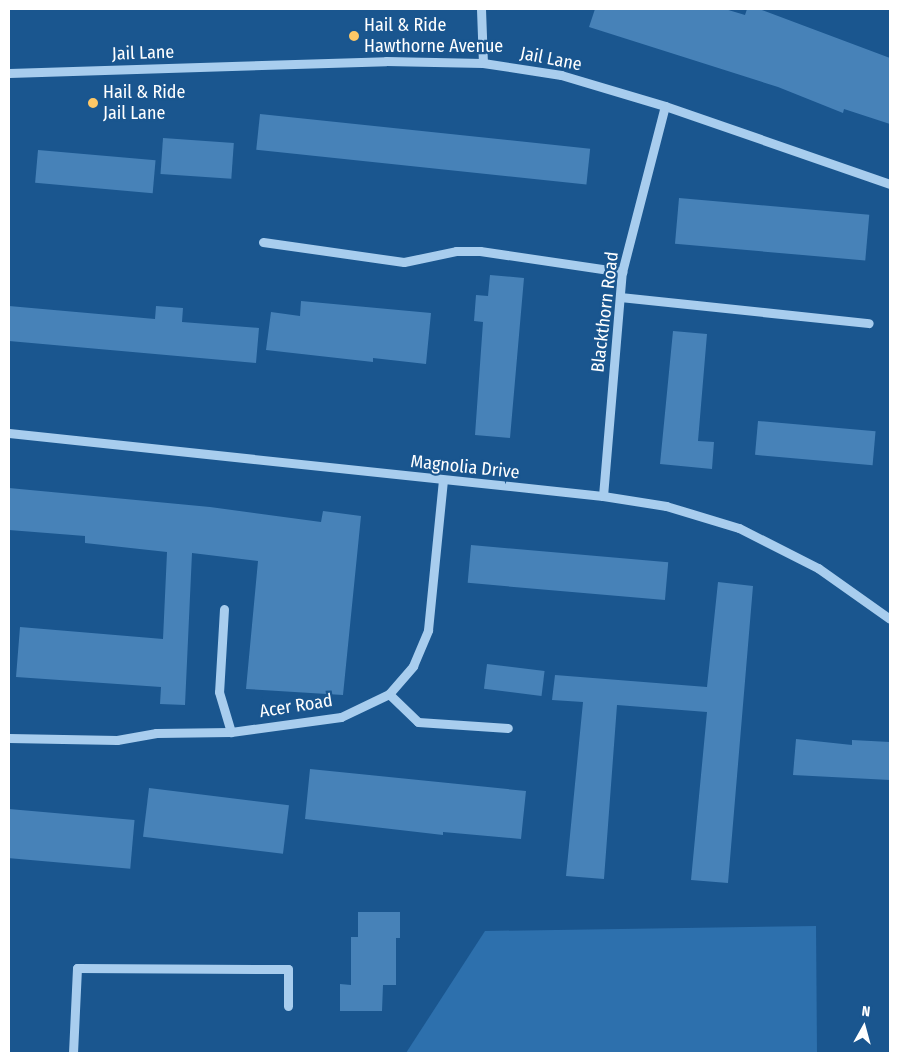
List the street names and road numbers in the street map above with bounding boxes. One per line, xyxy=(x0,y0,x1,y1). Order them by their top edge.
street label: Jail Lane xyxy=(111,41,175,65)
street label: Jail Lane xyxy=(518,42,584,76)
street label: Blackthorn Road xyxy=(587,250,623,374)
street label: Magnolia Drive xyxy=(410,451,520,483)
street label: Acer Road xyxy=(258,690,334,722)

